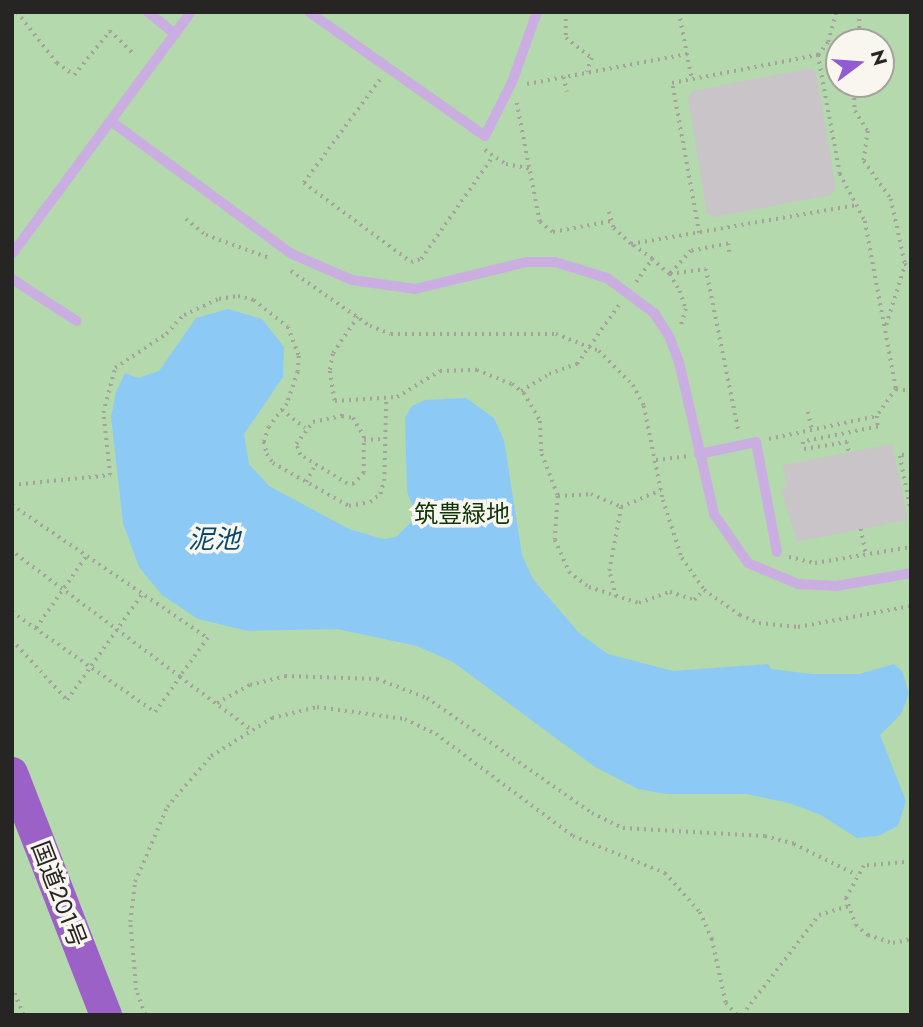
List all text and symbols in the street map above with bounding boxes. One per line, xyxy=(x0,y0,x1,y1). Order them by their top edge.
north arrow xyxy=(825,28,895,98)
text: N xyxy=(864,47,894,69)
park label: 筑豊緑地 xyxy=(414,500,510,528)
water label: 泥池 xyxy=(188,524,240,556)
street label: 国道201号 xyxy=(26,837,92,951)

